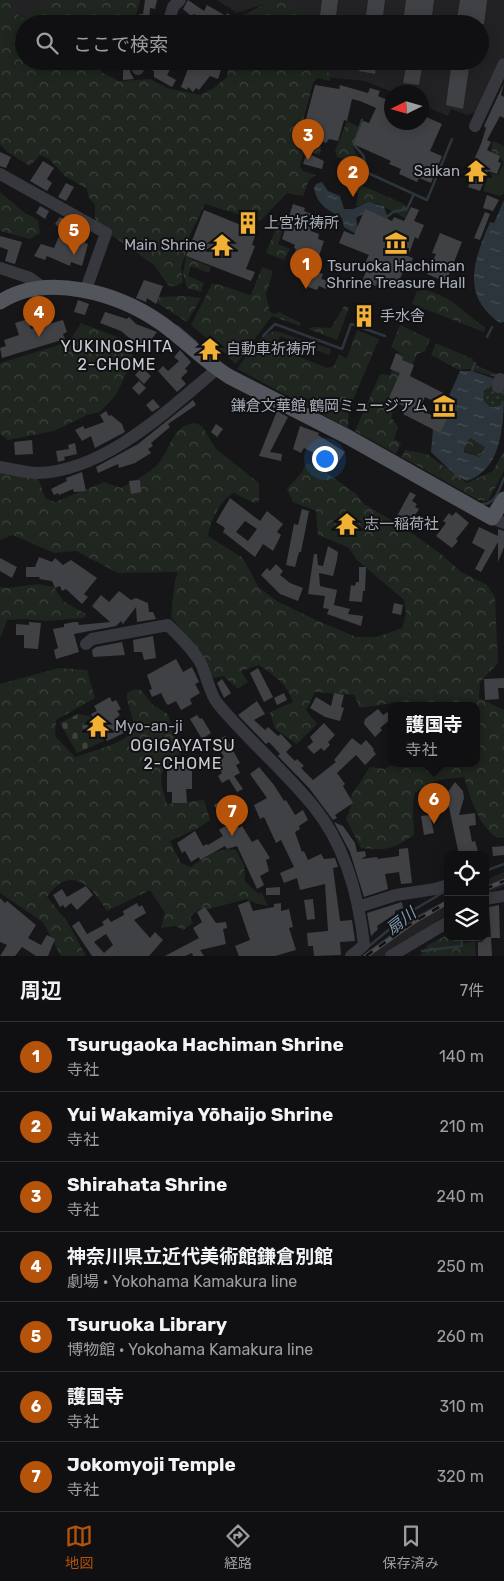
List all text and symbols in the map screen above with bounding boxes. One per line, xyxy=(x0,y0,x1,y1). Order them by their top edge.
search box xyxy=(15,15,489,70)
icon: search xyxy=(33,29,61,57)
text: ここで検索 xyxy=(73,33,168,56)
north arrow xyxy=(384,85,429,130)
pin: 3 xyxy=(292,119,324,160)
pin: 2 xyxy=(337,156,369,197)
temple icon: Saikan xyxy=(463,158,489,184)
place label: Saikan xyxy=(414,162,460,180)
building icon: 上宮祈祷所 xyxy=(235,210,261,236)
pin: 5 xyxy=(58,214,90,255)
place label: 上宮祈祷所 xyxy=(264,214,339,232)
museum icon: Tsuruoka Hachiman Shrine Treasure Hall xyxy=(383,230,409,256)
temple icon: Main Shrine xyxy=(209,232,235,258)
place label: Main Shrine xyxy=(124,236,206,254)
pin: 1 xyxy=(290,248,322,289)
place label: Tsuruoka Hachiman Shrine Treasure Hall xyxy=(327,257,465,292)
pin: 4 xyxy=(23,296,55,337)
building icon: 手水舎 xyxy=(351,303,377,329)
place label: 手水舎 xyxy=(380,307,425,325)
temple icon: 自動車祈祷所 xyxy=(197,336,223,362)
district label: YUKINOSHITA 2-CHOME xyxy=(60,337,174,374)
place label: 自動車祈祷所 xyxy=(226,340,316,358)
museum icon: 鎌倉文華館 鶴岡ミュージアム xyxy=(431,393,457,419)
place label: 鎌倉文華館 鶴岡ミュージアム xyxy=(231,397,428,415)
your location xyxy=(312,446,338,472)
temple icon: 志一稲荷社 xyxy=(334,511,360,537)
place label: 志一稲荷社 xyxy=(364,515,439,533)
popup xyxy=(388,702,480,767)
temple icon: Myo-an-ji xyxy=(85,713,111,739)
text: 護国寺 xyxy=(405,713,463,736)
place label: Myo-an-ji xyxy=(115,717,183,735)
district label: OGIGAYATSU 2-CHOME xyxy=(130,736,236,773)
text: 寺社 xyxy=(405,740,438,759)
pin: 6 xyxy=(418,783,450,824)
pin: 7 xyxy=(216,795,248,836)
map controls xyxy=(444,851,489,941)
button: locate xyxy=(444,851,489,896)
button: layers xyxy=(444,896,489,941)
water label: 扇川 xyxy=(383,902,421,938)
text: 周辺 xyxy=(20,978,62,1003)
text: 7件 xyxy=(460,981,484,1000)
text: Tsurugaoka Hachiman Shrine xyxy=(67,1033,344,1056)
text: 1 xyxy=(32,1047,40,1066)
text: 140 m xyxy=(439,1047,484,1066)
text: 寺社 xyxy=(67,1060,99,1079)
text: Yui Wakamiya Yōhaijo Shrine xyxy=(67,1103,333,1126)
text: 2 xyxy=(31,1117,41,1136)
text: 210 m xyxy=(439,1117,484,1136)
text: 寺社 xyxy=(67,1130,99,1149)
text: Shirahata Shrine xyxy=(67,1173,227,1196)
text: 3 xyxy=(31,1187,41,1206)
text: 240 m xyxy=(437,1187,484,1206)
text: 寺社 xyxy=(67,1200,99,1219)
text: 神奈川県立近代美術館鎌倉別館 xyxy=(67,1245,333,1268)
text: 4 xyxy=(31,1257,41,1276)
text: 250 m xyxy=(437,1257,484,1276)
text: 劇場 · Yokohama Kamakura line xyxy=(67,1272,297,1291)
text: Tsuruoka Library xyxy=(67,1313,227,1336)
text: 5 xyxy=(31,1327,41,1346)
text: 260 m xyxy=(437,1327,484,1346)
text: 博物館 · Yokohama Kamakura line xyxy=(67,1340,313,1359)
text: 護国寺 xyxy=(67,1385,124,1408)
text: 6 xyxy=(31,1397,41,1416)
text: 310 m xyxy=(440,1397,484,1416)
text: 寺社 xyxy=(67,1412,99,1431)
text: Jokomyoji Temple xyxy=(67,1453,236,1476)
text: 7 xyxy=(31,1467,41,1486)
text: 320 m xyxy=(437,1467,484,1486)
text: 寺社 xyxy=(67,1480,99,1499)
tab: 地図 xyxy=(65,1522,93,1572)
tab: 経路 xyxy=(224,1522,252,1572)
tab: 保存済み xyxy=(383,1522,439,1572)

